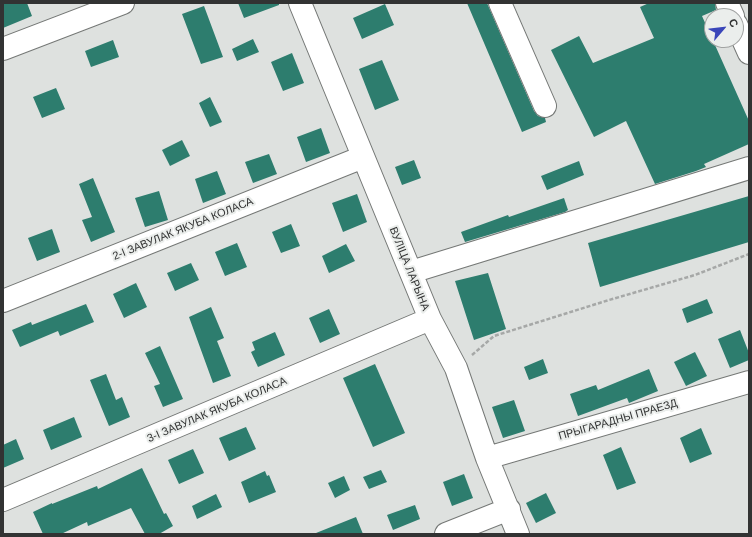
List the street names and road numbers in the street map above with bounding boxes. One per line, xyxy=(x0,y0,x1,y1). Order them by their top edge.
street label: 2-І ЗАВУЛАК ЯКУБА КОЛАСА xyxy=(111,195,255,263)
street label: ВУЛІЦА ЛАРЫНА xyxy=(386,225,432,313)
street label: 3-І ЗАВУЛАК ЯКУБА КОЛАСА xyxy=(145,375,289,445)
street label: ПРЫГАРАДНЫ ПРАЕЗД xyxy=(557,397,679,443)

